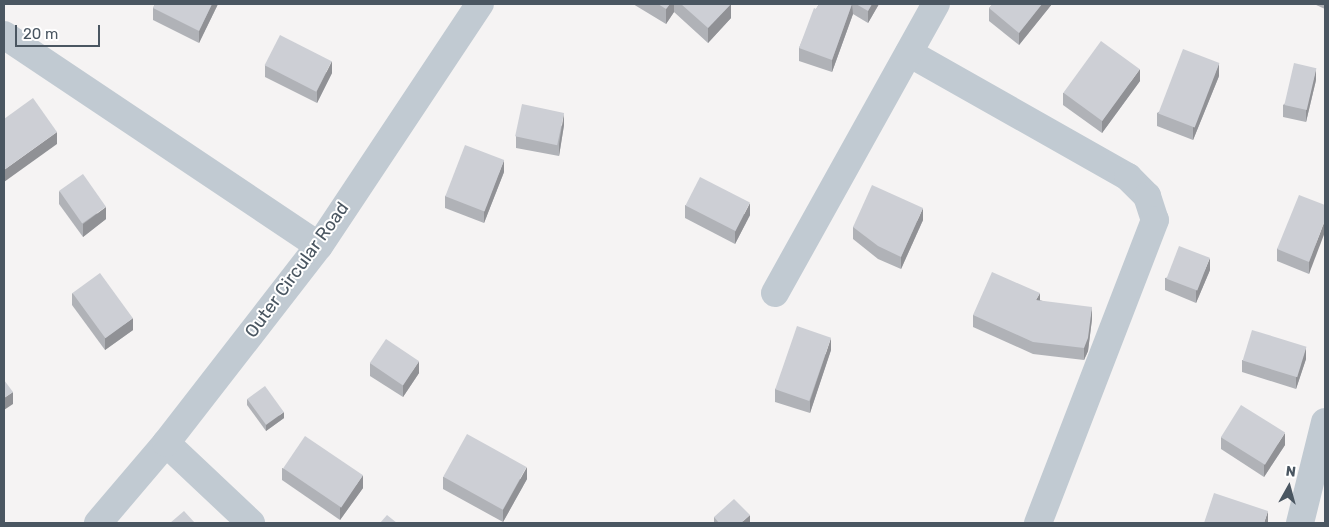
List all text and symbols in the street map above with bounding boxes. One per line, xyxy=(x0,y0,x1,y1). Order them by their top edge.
scale bar xyxy=(18,15,102,47)
text: 20 m xyxy=(23,25,58,43)
street label: Outer Circular Road xyxy=(240,198,354,342)
north arrow xyxy=(1264,462,1314,512)
text: N xyxy=(1285,463,1297,481)

